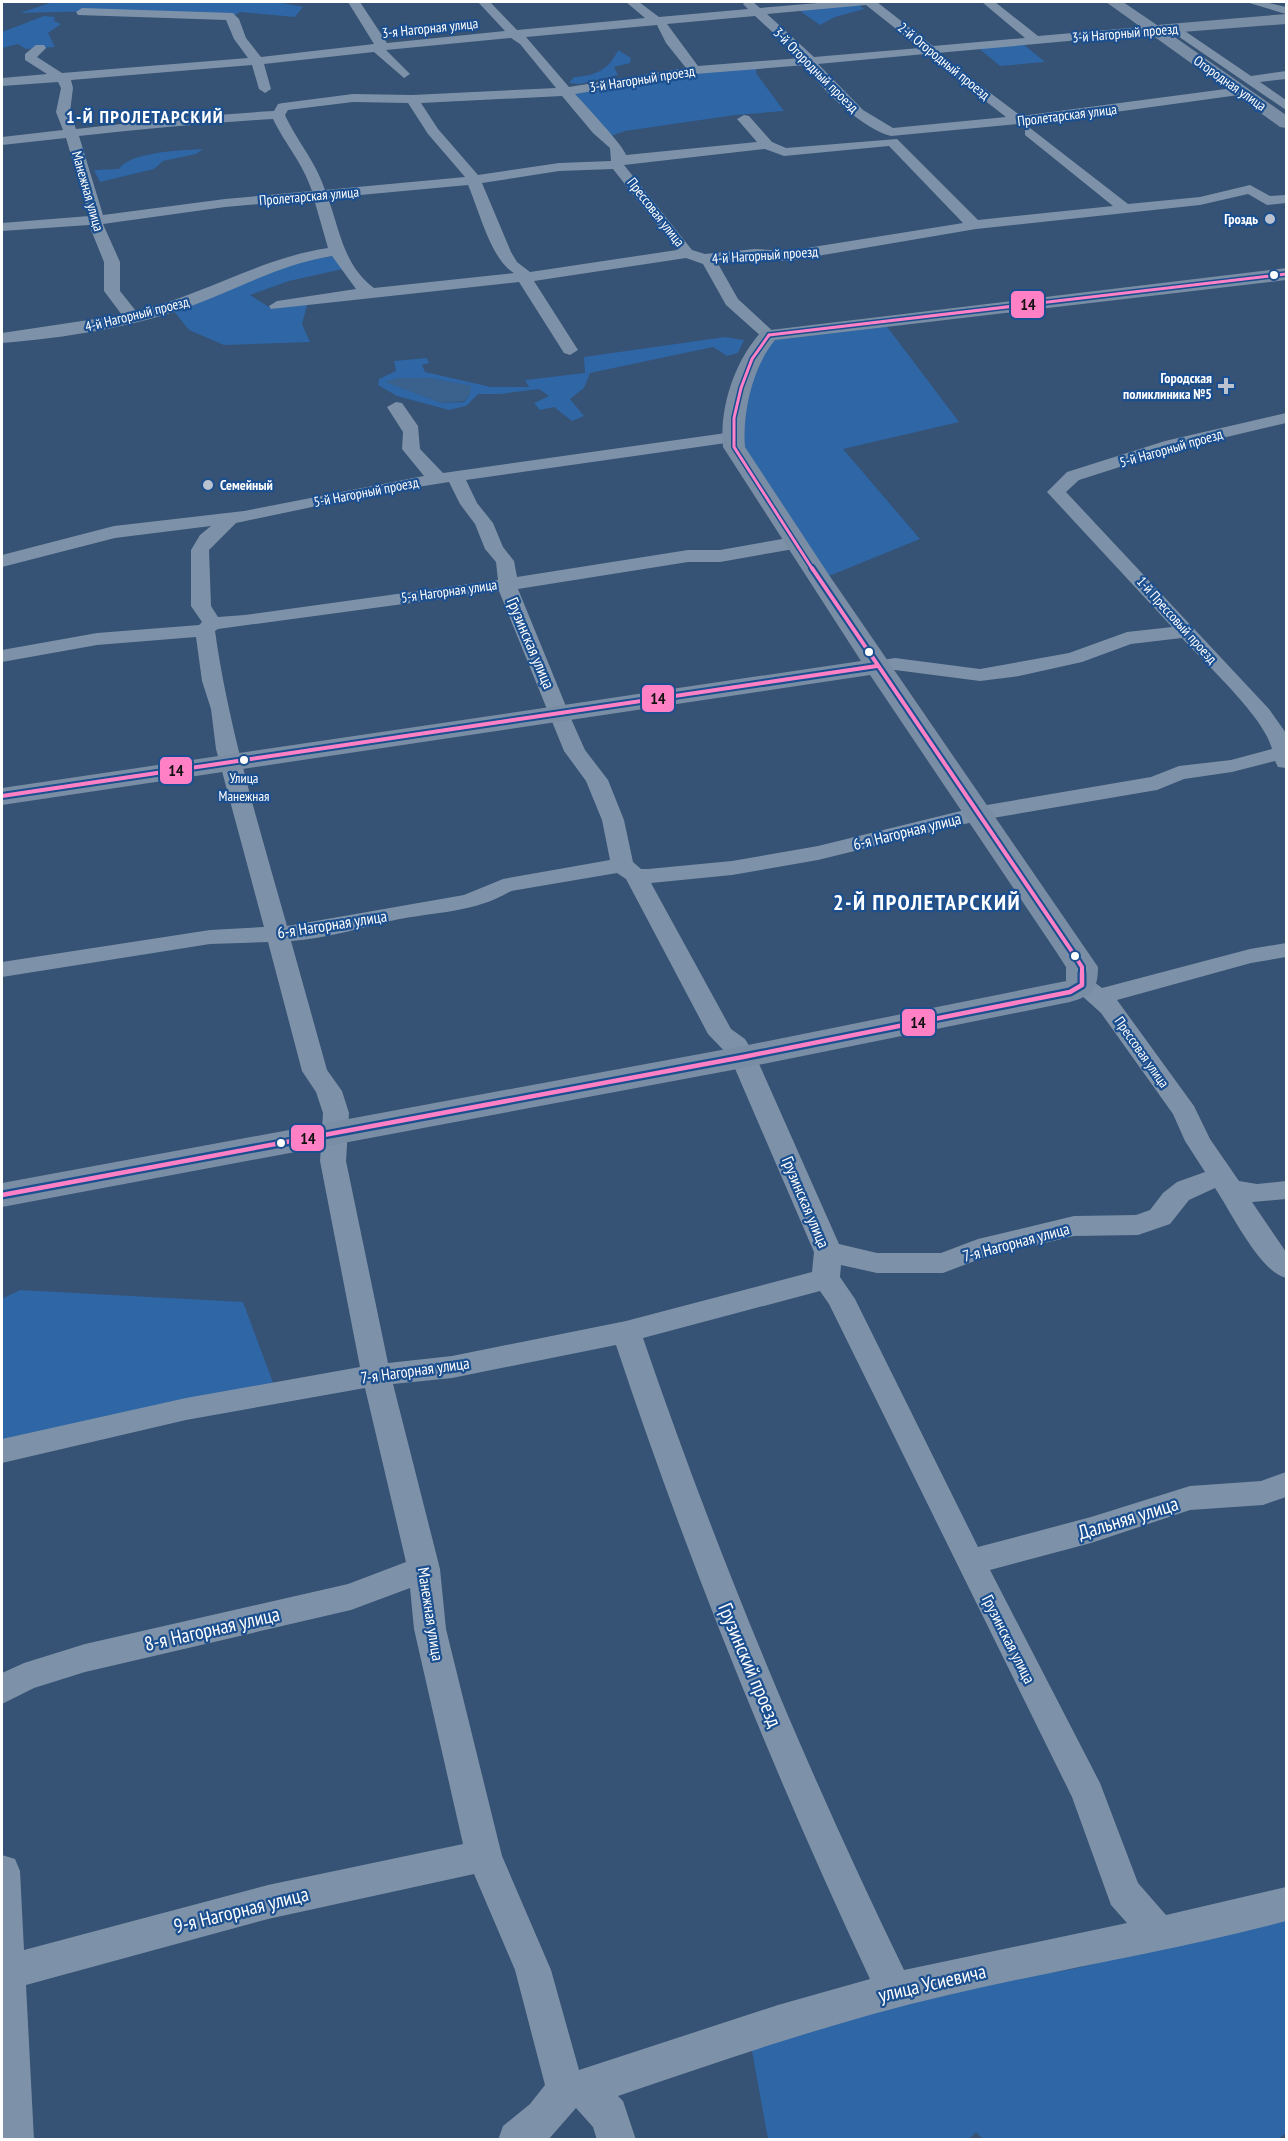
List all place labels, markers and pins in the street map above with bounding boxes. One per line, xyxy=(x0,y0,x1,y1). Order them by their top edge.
place label: Гроздь xyxy=(1224,210,1258,228)
marker: Гроздь xyxy=(1263,212,1277,226)
unlabelled marker xyxy=(1268,269,1280,281)
place label: Городская поликлиника №5 xyxy=(1123,369,1212,403)
marker: Городская поликлиника №5 xyxy=(1217,377,1235,395)
place label: Семейный xyxy=(220,476,273,494)
marker: Семейный xyxy=(201,478,215,492)
unlabelled marker xyxy=(863,646,875,658)
marker: Улица Манежная xyxy=(238,754,250,766)
place label: Улица Манежная xyxy=(219,769,269,805)
unlabelled marker xyxy=(1069,950,1081,962)
unlabelled marker xyxy=(275,1137,287,1149)

